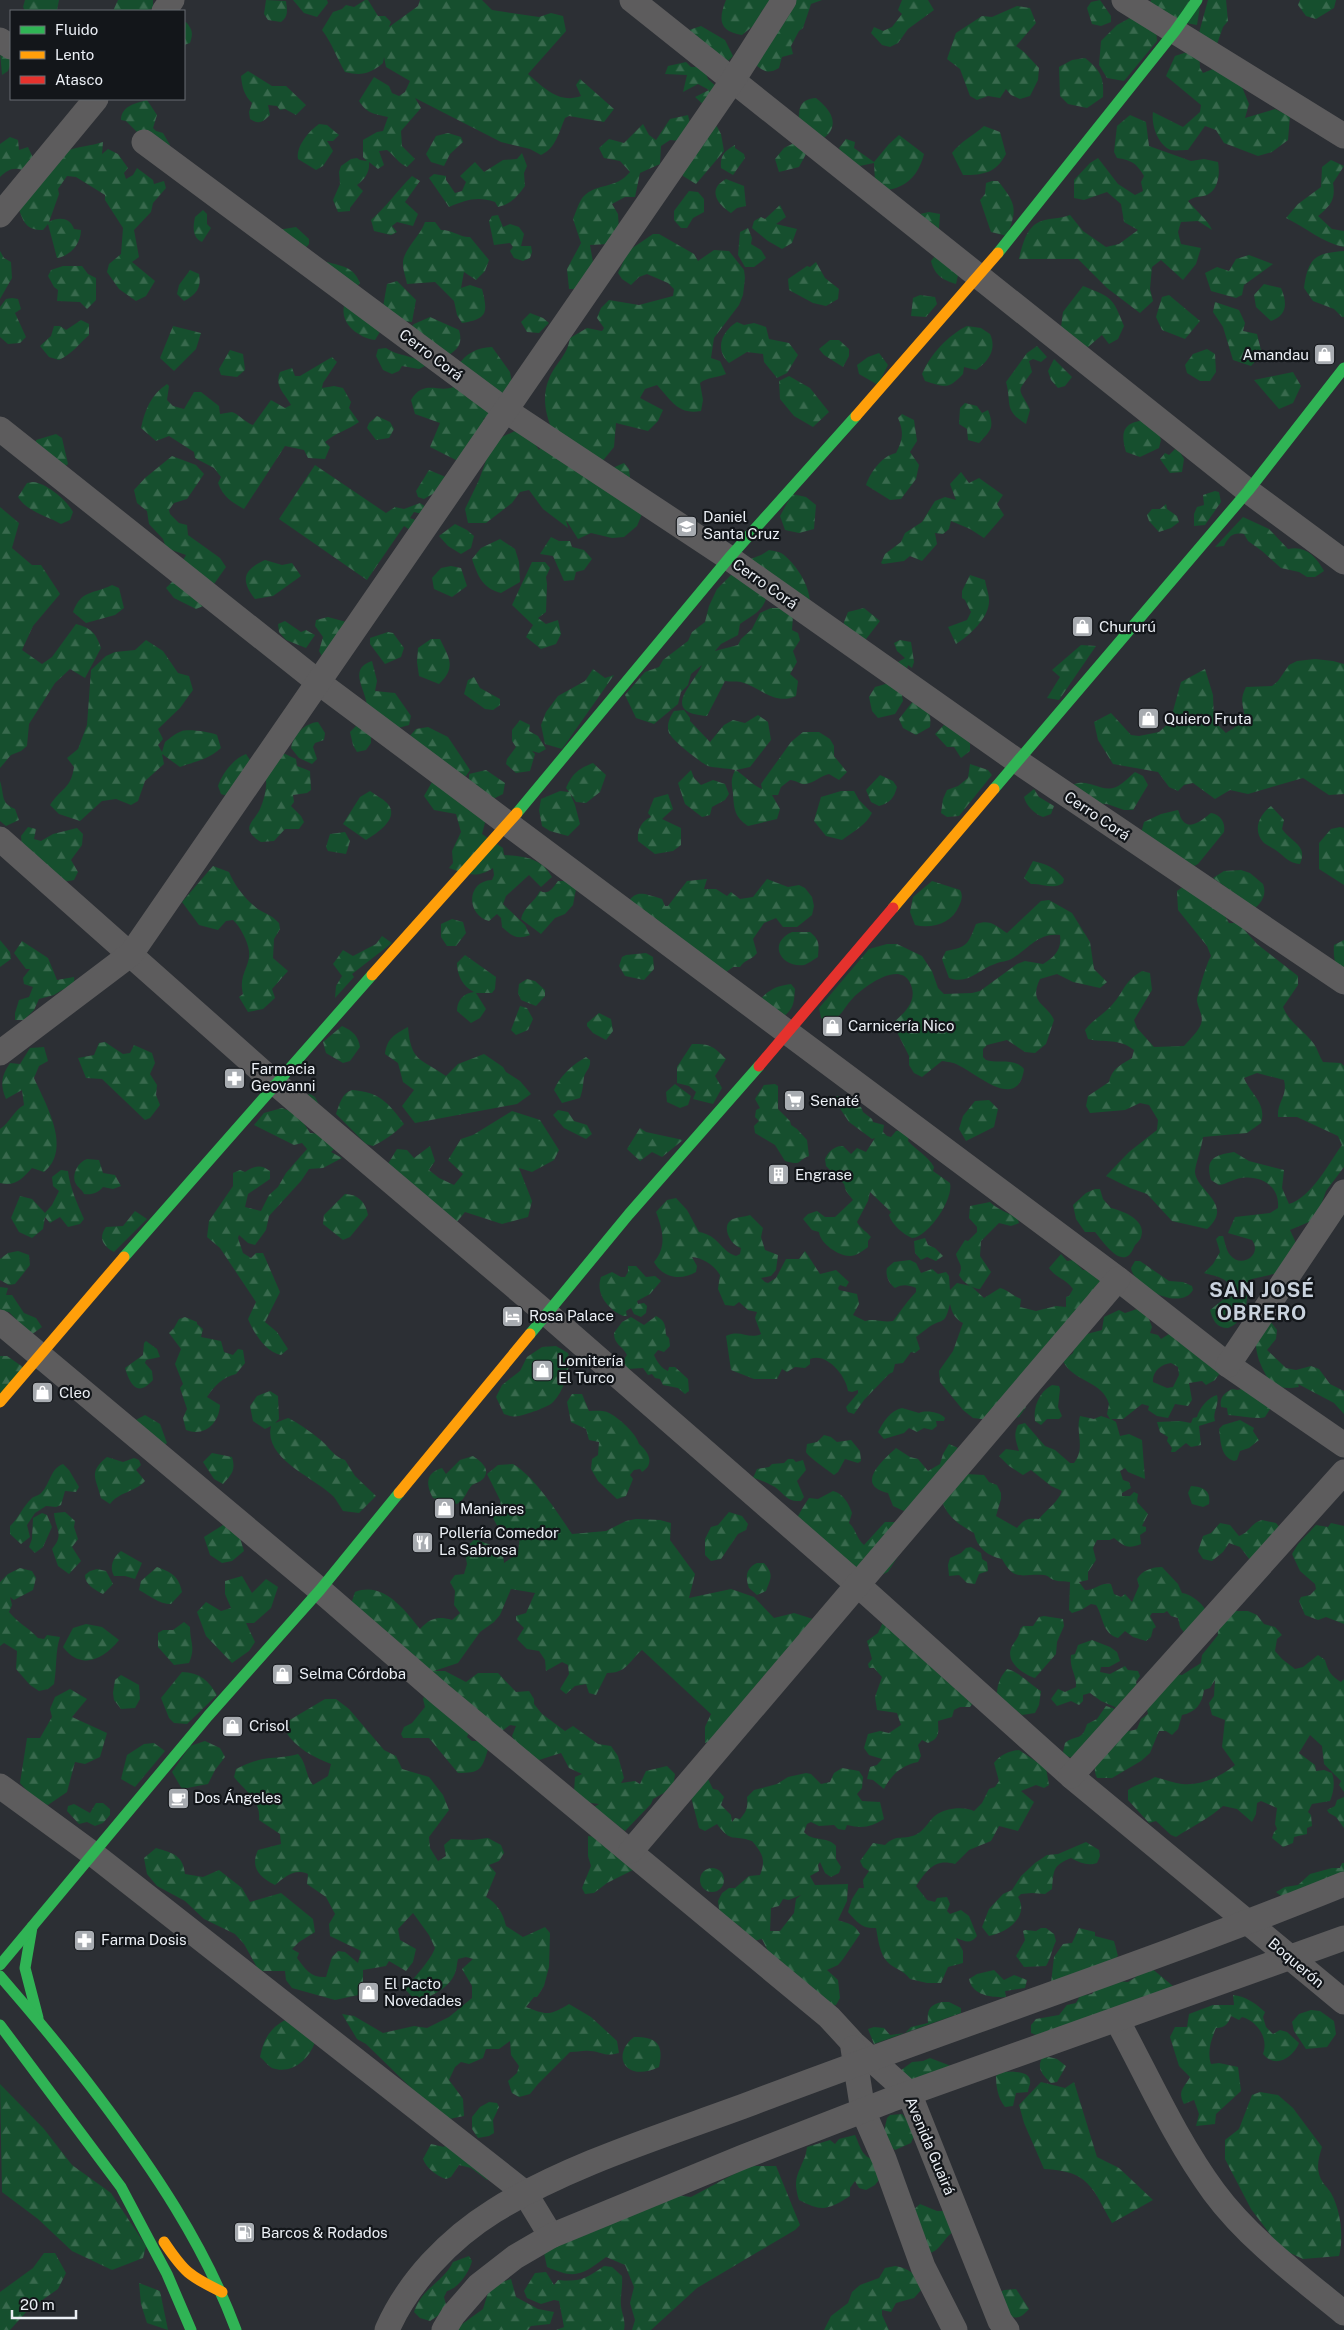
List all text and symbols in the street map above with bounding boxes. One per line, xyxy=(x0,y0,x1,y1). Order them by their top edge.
legend xyxy=(10,10,185,100)
text: Fluido xyxy=(55,21,98,38)
text: Lento xyxy=(55,46,94,63)
text: Atasco xyxy=(55,71,103,88)
street label: Cerro Corá xyxy=(396,325,466,384)
shop icon: Amandau xyxy=(1313,343,1337,367)
place label: Amandau xyxy=(1243,346,1309,363)
place label: Daniel Santa Cruz xyxy=(703,508,779,542)
school or university icon: Daniel Santa Cruz xyxy=(675,514,699,538)
street label: Cerro Corá xyxy=(730,555,801,612)
shop icon: Chururú xyxy=(1071,615,1095,639)
place label: Chururú xyxy=(1099,618,1156,635)
shop icon: Quiero Fruta xyxy=(1136,707,1160,731)
place label: Quiero Fruta xyxy=(1164,710,1252,727)
street label: Cerro Corá xyxy=(1061,788,1133,844)
shop icon: Carnicería Nico xyxy=(820,1014,844,1038)
place label: Carnicería Nico xyxy=(848,1017,954,1034)
place label: Farmacia Geovanni xyxy=(251,1060,316,1094)
pharmacy icon: Farmacia Geovanni xyxy=(223,1066,247,1090)
supermarket icon: Senaté xyxy=(782,1089,806,1113)
place label: Senaté xyxy=(810,1092,859,1109)
building icon: Engrase xyxy=(767,1163,791,1187)
place label: Engrase xyxy=(795,1166,852,1183)
district label: SAN JOSÉ OBRERO xyxy=(1209,1277,1315,1325)
hotel icon: Rosa Palace xyxy=(501,1304,525,1328)
place label: Rosa Palace xyxy=(529,1307,614,1324)
place label: Lomitería El Turco xyxy=(558,1352,623,1386)
shop icon: Lomitería El Turco xyxy=(530,1358,554,1382)
shop icon: Cleo xyxy=(31,1381,55,1405)
place label: Cleo xyxy=(59,1384,90,1401)
shop icon: Manjares xyxy=(432,1497,456,1521)
place label: Manjares xyxy=(460,1500,524,1517)
place label: Pollería Comedor La Sabrosa xyxy=(439,1524,559,1558)
restaurant icon: Pollería Comedor La Sabrosa xyxy=(411,1530,435,1554)
shop icon: Selma Córdoba xyxy=(271,1662,295,1686)
place label: Selma Córdoba xyxy=(299,1665,406,1682)
shop icon: Crisol xyxy=(221,1714,245,1738)
place label: Crisol xyxy=(249,1717,290,1734)
cafe icon: Dos Ángeles xyxy=(166,1786,190,1810)
place label: Dos Ángeles xyxy=(194,1789,281,1806)
pharmacy icon: Farma Dosis xyxy=(73,1928,97,1952)
place label: Farma Dosis xyxy=(101,1931,187,1948)
street label: Boquerón xyxy=(1265,1934,1328,1991)
place label: El Pacto Novedades xyxy=(384,1975,462,2009)
shop icon: El Pacto Novedades xyxy=(356,1981,380,2005)
street label: Avenida Guairá xyxy=(902,2094,959,2197)
fuel station icon: Barcos & Rodados xyxy=(233,2221,257,2245)
place label: Barcos & Rodados xyxy=(261,2224,388,2241)
scale bar xyxy=(12,2288,76,2320)
text: 20 m xyxy=(20,2296,55,2313)

